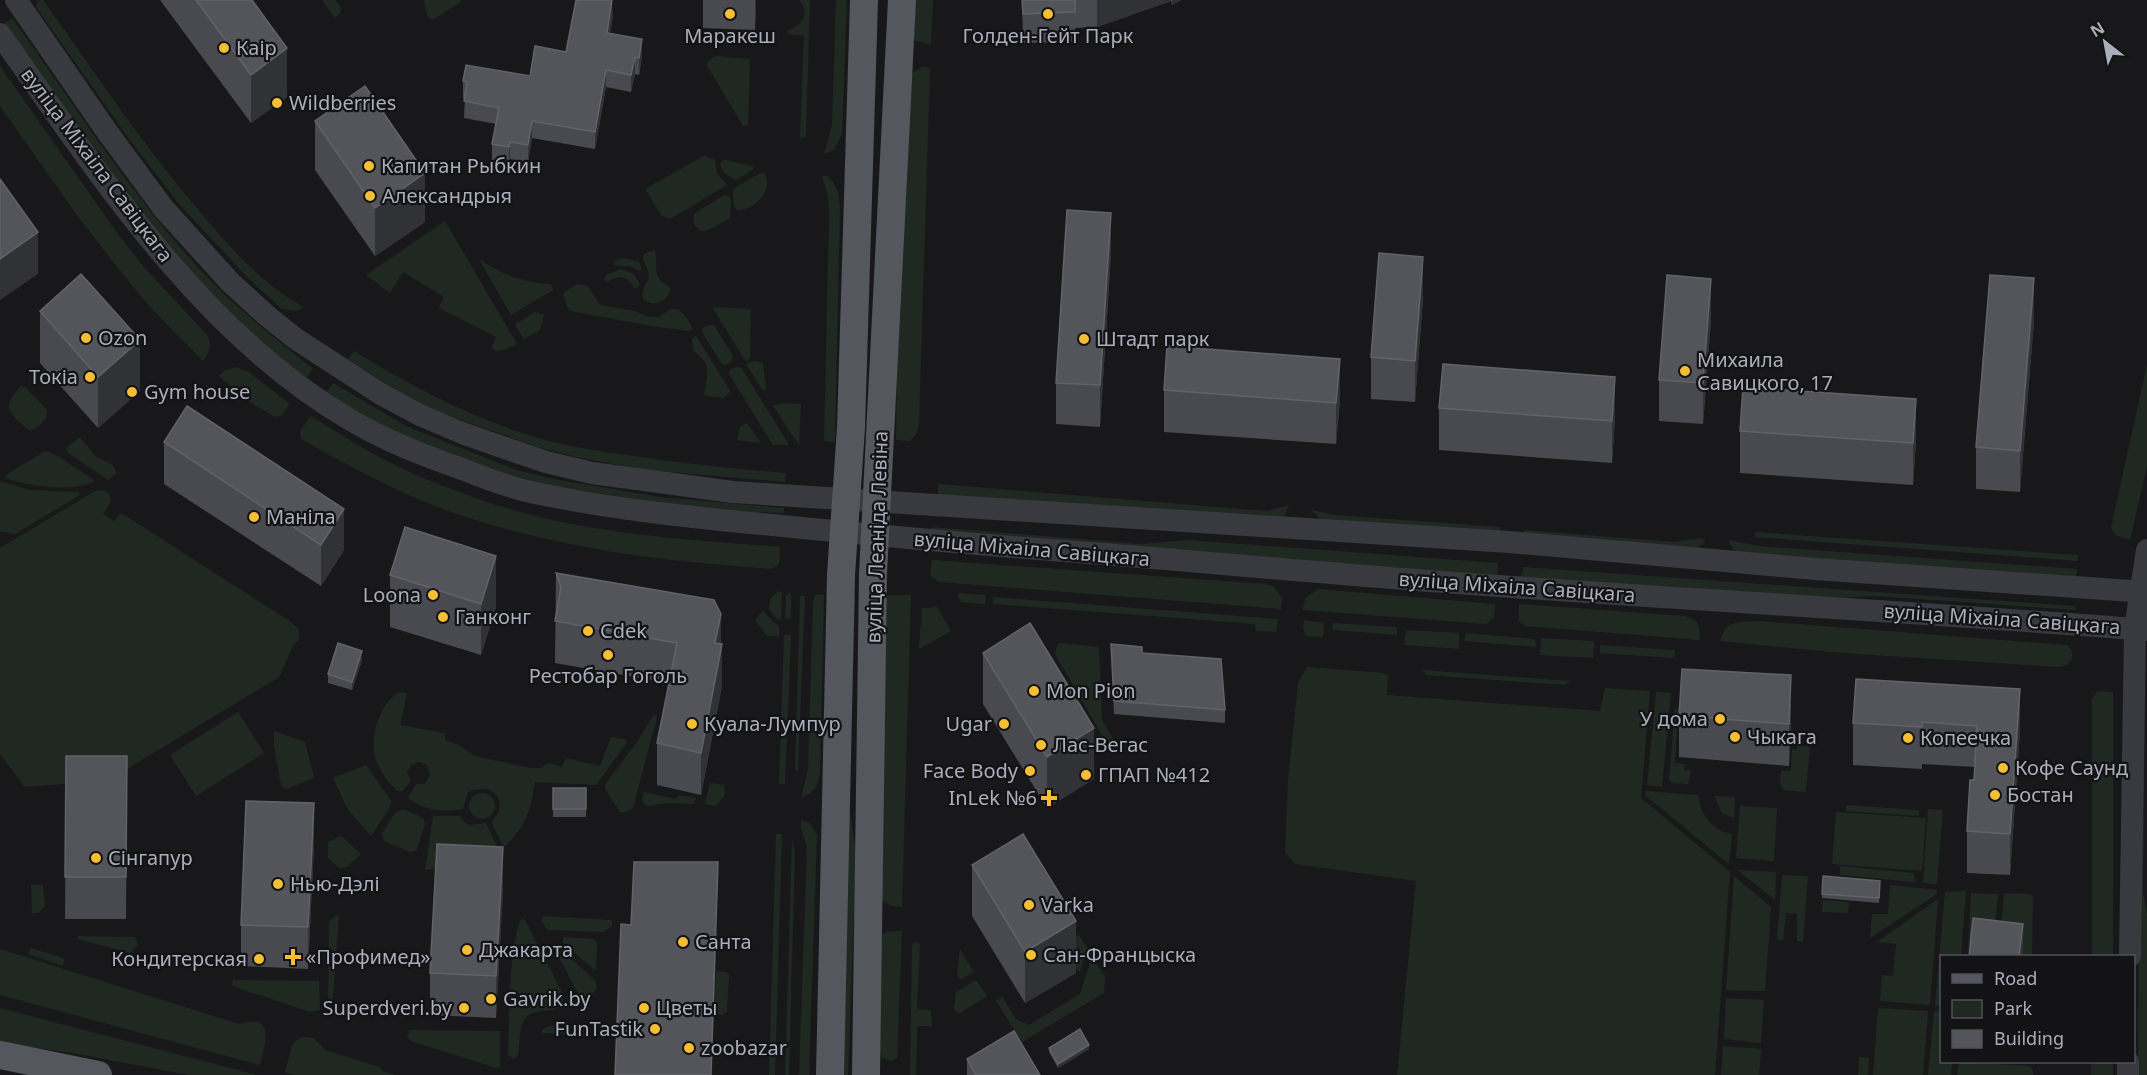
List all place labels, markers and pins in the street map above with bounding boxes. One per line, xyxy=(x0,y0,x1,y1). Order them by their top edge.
marker: Маракеш xyxy=(723,7,737,21)
marker: Голден-Гейт Парк xyxy=(1041,7,1055,21)
place label: Маракеш xyxy=(684,22,776,49)
place label: Голден-Гейт Парк xyxy=(963,22,1134,49)
place label: Каір xyxy=(236,34,277,61)
marker: Каір xyxy=(217,41,231,55)
place label: Wildberries xyxy=(289,89,396,116)
marker: Wildberries xyxy=(270,96,284,110)
place label: Капитан Рыбкин xyxy=(381,152,541,179)
marker: Капитан Рыбкин xyxy=(362,159,376,173)
place label: Александрыя xyxy=(382,182,512,209)
marker: Александрыя xyxy=(363,189,377,203)
place label: Ozon xyxy=(98,324,147,351)
place label: Штадт парк xyxy=(1096,325,1210,352)
marker: Ozon xyxy=(79,331,93,345)
marker: Штадт парк xyxy=(1077,332,1091,346)
place label: Михаила Савицкого, 17 xyxy=(1697,346,1833,396)
place label: Токіа xyxy=(29,363,78,390)
marker: Михаила Савицкого, 17 xyxy=(1678,364,1692,378)
marker: Токіа xyxy=(83,370,97,384)
place label: Gym house xyxy=(144,378,250,405)
marker: Gym house xyxy=(125,385,139,399)
place label: Маніла xyxy=(266,503,336,530)
marker: Маніла xyxy=(247,510,261,524)
place label: Loona xyxy=(363,581,421,608)
marker: Loona xyxy=(426,588,440,602)
place label: Ганконг xyxy=(455,603,531,630)
marker: Ганконг xyxy=(436,610,450,624)
place label: Cdek xyxy=(600,617,647,644)
marker: Cdek xyxy=(581,624,595,638)
marker: Рестобар Гоголь xyxy=(601,648,615,662)
place label: Рестобар Гоголь xyxy=(529,662,687,689)
place label: Mon Pion xyxy=(1046,677,1136,704)
marker: Mon Pion xyxy=(1027,684,1041,698)
place label: У дома xyxy=(1640,705,1708,732)
place label: Куала-Лумпур xyxy=(704,710,841,737)
place label: Ugar xyxy=(946,710,992,737)
marker: У дома xyxy=(1713,712,1727,726)
marker: Куала-Лумпур xyxy=(685,717,699,731)
marker: Ugar xyxy=(997,717,1011,731)
place label: Чыкага xyxy=(1747,723,1817,750)
place label: Копеечка xyxy=(1920,724,2011,751)
marker: Чыкага xyxy=(1728,730,1742,744)
place label: Лас-Вегас xyxy=(1053,731,1148,758)
marker: Копеечка xyxy=(1901,731,1915,745)
marker: Лас-Вегас xyxy=(1034,738,1048,752)
place label: Кофе Саунд xyxy=(2015,754,2128,781)
place label: Face Body xyxy=(923,757,1019,784)
place label: ГПАП №412 xyxy=(1098,761,1210,788)
marker: Кофе Саунд xyxy=(1996,761,2010,775)
marker: Face Body xyxy=(1023,764,1037,778)
marker: ГПАП №412 xyxy=(1079,768,1093,782)
place label: Бостан xyxy=(2007,781,2074,808)
place label: InLek №6 xyxy=(948,784,1037,811)
marker: Бостан xyxy=(1988,788,2002,802)
marker: InLek №6 xyxy=(1042,791,1056,805)
place label: Сінгапур xyxy=(108,844,193,871)
marker: Сінгапур xyxy=(89,851,103,865)
place label: Нью-Дэлі xyxy=(290,870,380,897)
marker: Нью-Дэлі xyxy=(271,877,285,891)
place label: Varka xyxy=(1041,891,1094,918)
marker: Varka xyxy=(1022,898,1036,912)
place label: Санта xyxy=(695,928,752,955)
marker: Санта xyxy=(676,935,690,949)
place label: Джакарта xyxy=(479,936,573,963)
place label: Сан-Францыска xyxy=(1043,941,1196,968)
place label: «Профимед» xyxy=(306,943,431,970)
marker: Джакарта xyxy=(460,943,474,957)
place label: Кондитерская xyxy=(111,945,247,972)
marker: «Профимед» xyxy=(284,948,302,966)
marker: Сан-Францыска xyxy=(1024,948,1038,962)
marker: Кондитерская xyxy=(252,952,266,966)
place label: Gavrik.by xyxy=(503,985,591,1012)
marker: Gavrik.by xyxy=(484,992,498,1006)
place label: Superdveri.by xyxy=(323,994,453,1021)
place label: Цветы xyxy=(656,994,717,1021)
marker: Superdveri.by xyxy=(457,1001,471,1015)
marker: Цветы xyxy=(637,1001,651,1015)
place label: FunTastik xyxy=(555,1015,643,1042)
marker: FunTastik xyxy=(648,1022,662,1036)
place label: zoobazar xyxy=(701,1034,787,1061)
marker: zoobazar xyxy=(682,1041,696,1055)

